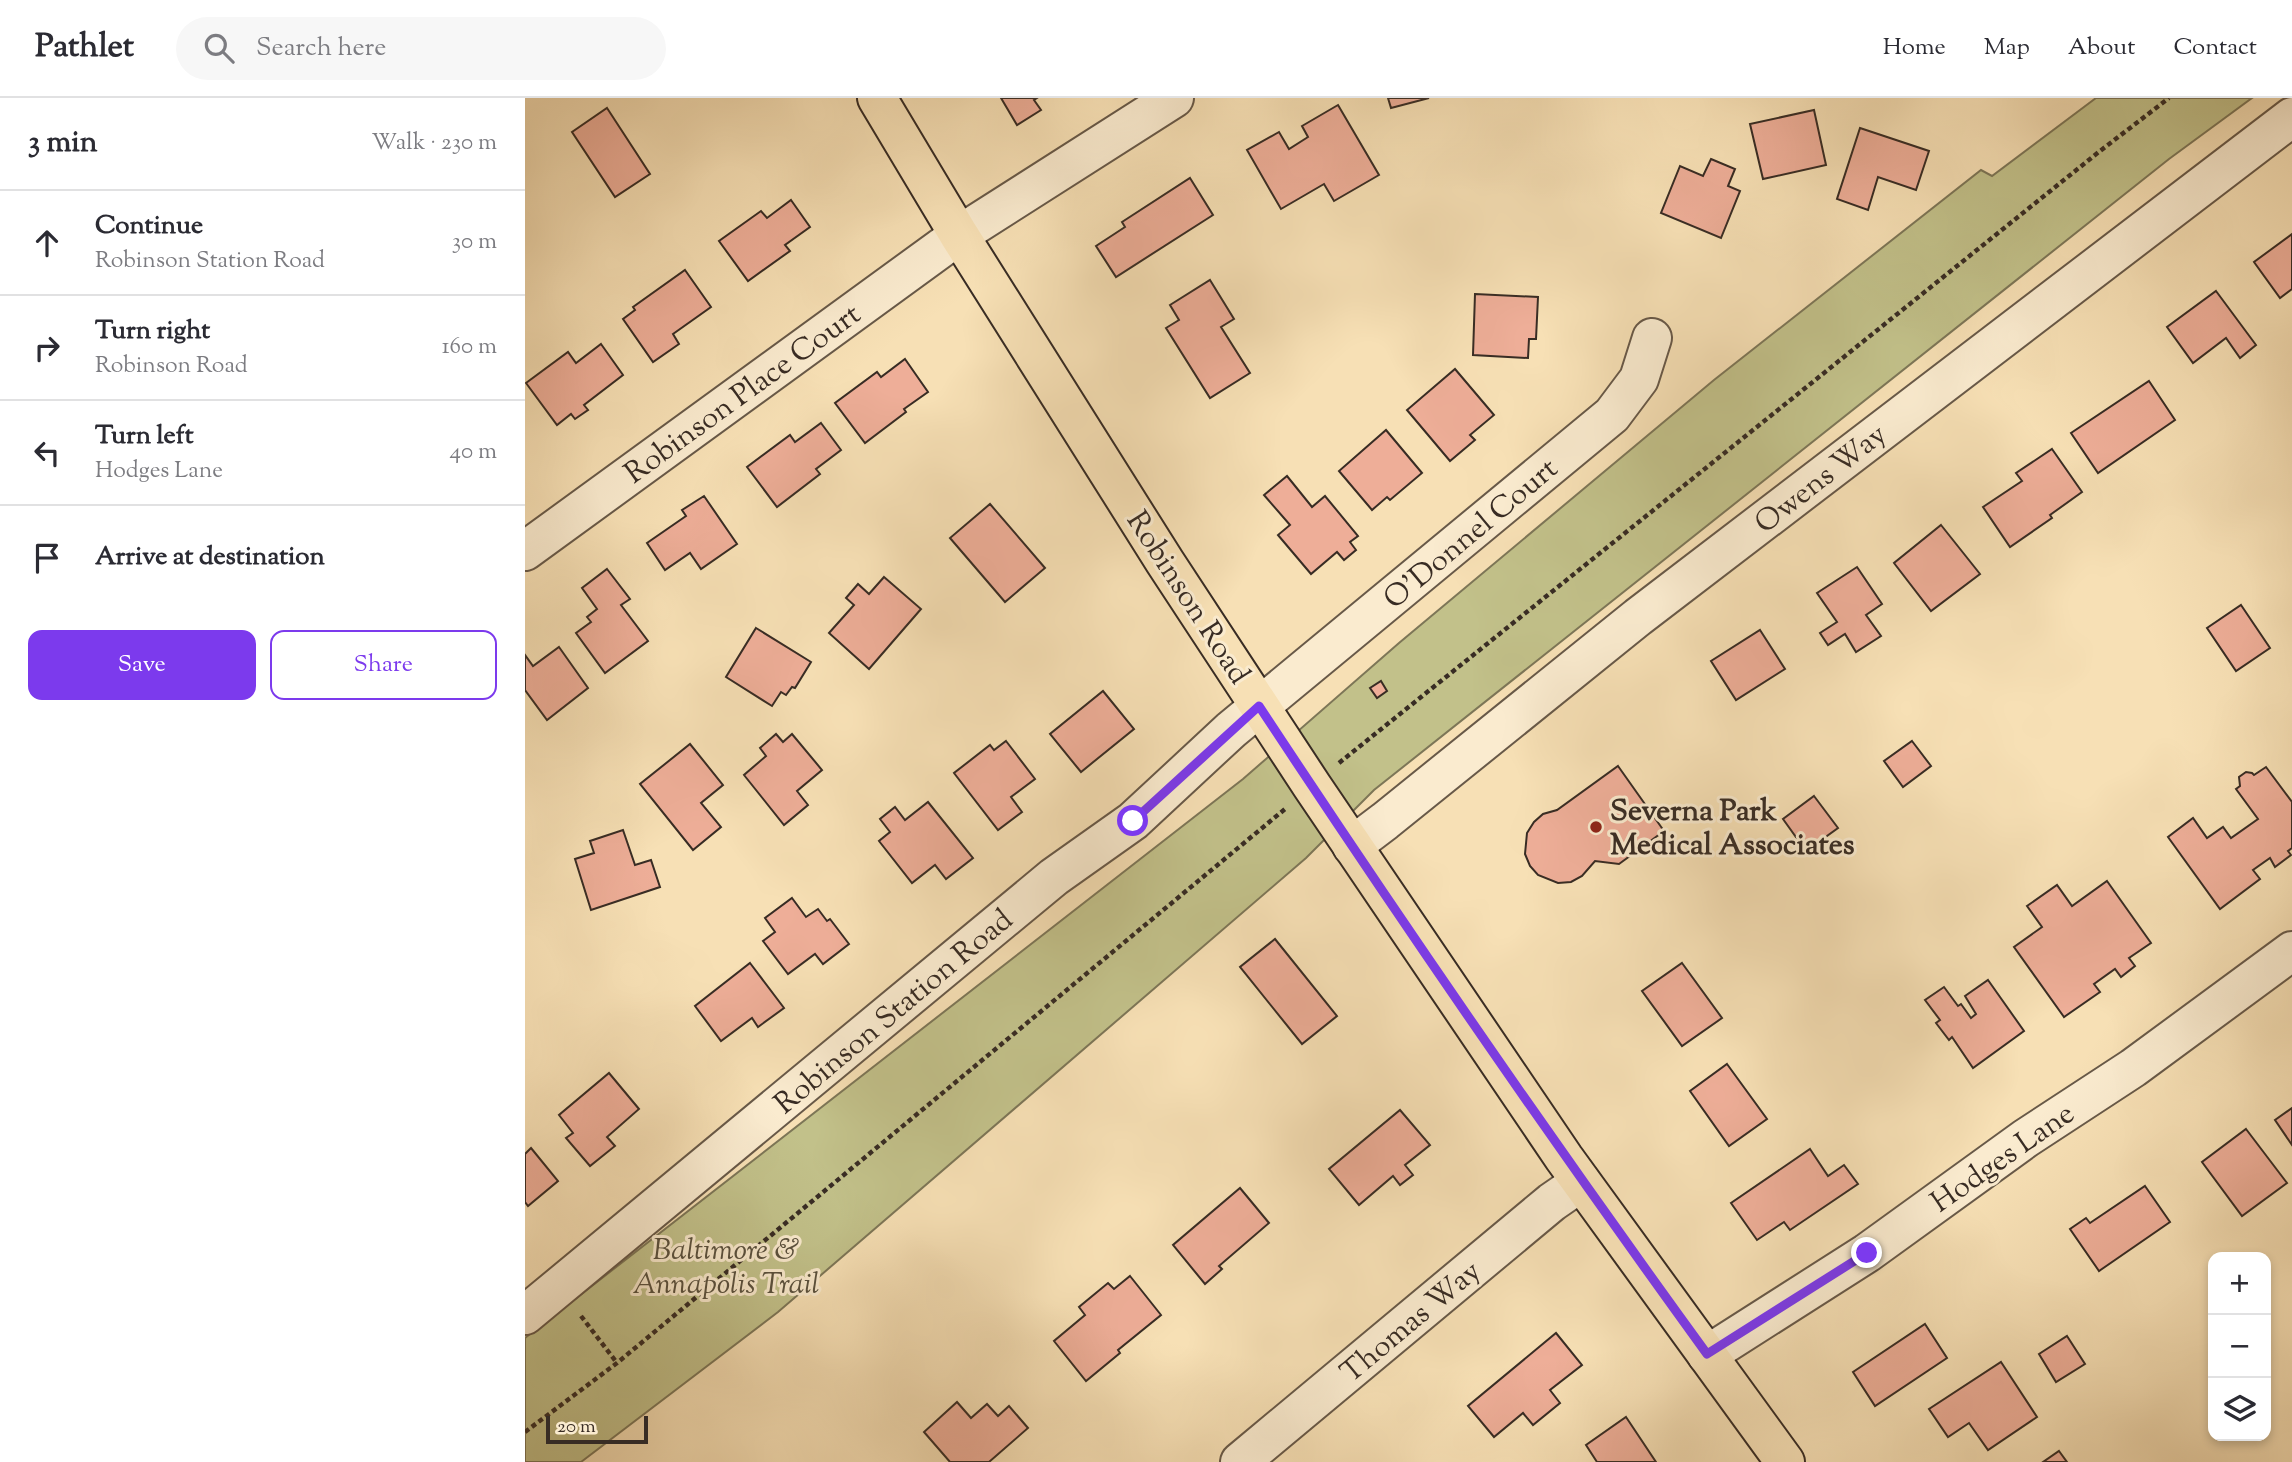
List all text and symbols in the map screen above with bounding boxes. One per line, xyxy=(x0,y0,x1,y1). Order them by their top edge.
search box xyxy=(176,17,666,80)
text: Pathlet xyxy=(35,24,134,72)
icon: search xyxy=(200,29,238,67)
text: Search here xyxy=(256,30,386,67)
text: Home xyxy=(1883,31,1946,65)
text: Map xyxy=(1984,31,2030,65)
text: About xyxy=(2068,31,2135,65)
text: Contact xyxy=(2173,31,2257,65)
text: 3 min xyxy=(28,122,98,165)
text: Walk · 230 m xyxy=(371,127,497,160)
text: Continue xyxy=(95,208,203,245)
icon: ahead xyxy=(28,224,66,262)
text: 30 m xyxy=(452,226,497,259)
text: Robinson Station Road xyxy=(95,245,325,278)
street label: Robinson Place Court xyxy=(616,294,871,496)
text: Turn right xyxy=(95,313,210,350)
icon: right xyxy=(28,329,66,367)
text: 160 m xyxy=(442,331,497,364)
text: Robinson Road xyxy=(95,350,248,383)
street label: Owens Way xyxy=(1746,415,1897,545)
text: Turn left xyxy=(95,418,194,455)
icon: left xyxy=(28,434,66,472)
text: 40 m xyxy=(450,436,497,469)
street label: O'Donnel Court xyxy=(1375,449,1568,621)
text: Hodges Lane xyxy=(95,455,223,488)
street label: Robinson Road xyxy=(1115,503,1259,694)
icon: arrive xyxy=(28,539,66,577)
text: Arrive at destination xyxy=(95,539,325,576)
button: Save xyxy=(28,630,256,700)
button: Share xyxy=(270,630,497,700)
place label: Severna Park Medical Associates xyxy=(1610,791,1855,868)
route start xyxy=(1117,805,1148,836)
marker: Severna Park Medical Associates xyxy=(1588,819,1604,835)
street label: Robinson Station Road xyxy=(766,900,1023,1126)
street label: Hodges Lane xyxy=(1923,1094,2084,1224)
park label: Baltimore & Annapolis Trail xyxy=(633,1230,819,1307)
route end xyxy=(1851,1237,1882,1268)
street label: Thomas Way xyxy=(1332,1251,1491,1395)
map controls xyxy=(2208,1252,2271,1441)
button: + xyxy=(2208,1252,2271,1315)
button: − xyxy=(2208,1315,2271,1378)
button: layers xyxy=(2208,1378,2271,1441)
scale bar xyxy=(546,1413,647,1445)
text: 20 m xyxy=(557,1414,596,1441)

